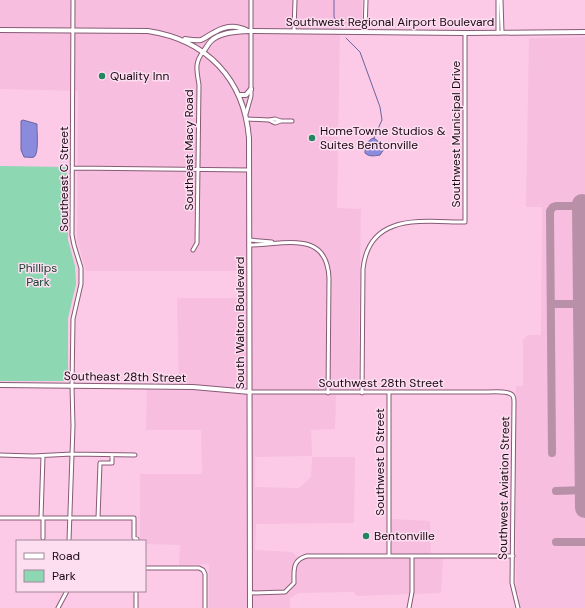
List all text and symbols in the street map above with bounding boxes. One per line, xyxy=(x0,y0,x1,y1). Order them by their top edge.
street label: Southwest Regional Airport Boulevard xyxy=(286,14,494,30)
street label: Southwest Municipal Drive xyxy=(448,60,464,207)
place label: Quality Inn xyxy=(110,68,170,84)
marker: Quality Inn xyxy=(97,71,107,81)
street label: Southeast Macy Road xyxy=(181,90,197,210)
place label: HomeTowne Studios & Suites Bentonville xyxy=(320,123,446,153)
street label: Southeast C Street xyxy=(56,126,72,232)
marker: HomeTowne Studios & Suites Bentonville xyxy=(307,133,317,143)
street label: South Walton Boulevard xyxy=(232,257,248,389)
park label: Phillips Park xyxy=(19,260,57,290)
street label: Southeast 28th Street xyxy=(64,368,187,386)
street label: Southwest 28th Street xyxy=(319,375,444,391)
street label: Southwest D Street xyxy=(372,408,388,516)
street label: Southwest Aviation Street xyxy=(495,416,513,560)
place label: Bentonville xyxy=(374,528,435,544)
marker: Bentonville xyxy=(361,531,371,541)
legend xyxy=(16,540,146,592)
text: Road xyxy=(52,548,80,564)
text: Park xyxy=(52,568,76,584)

